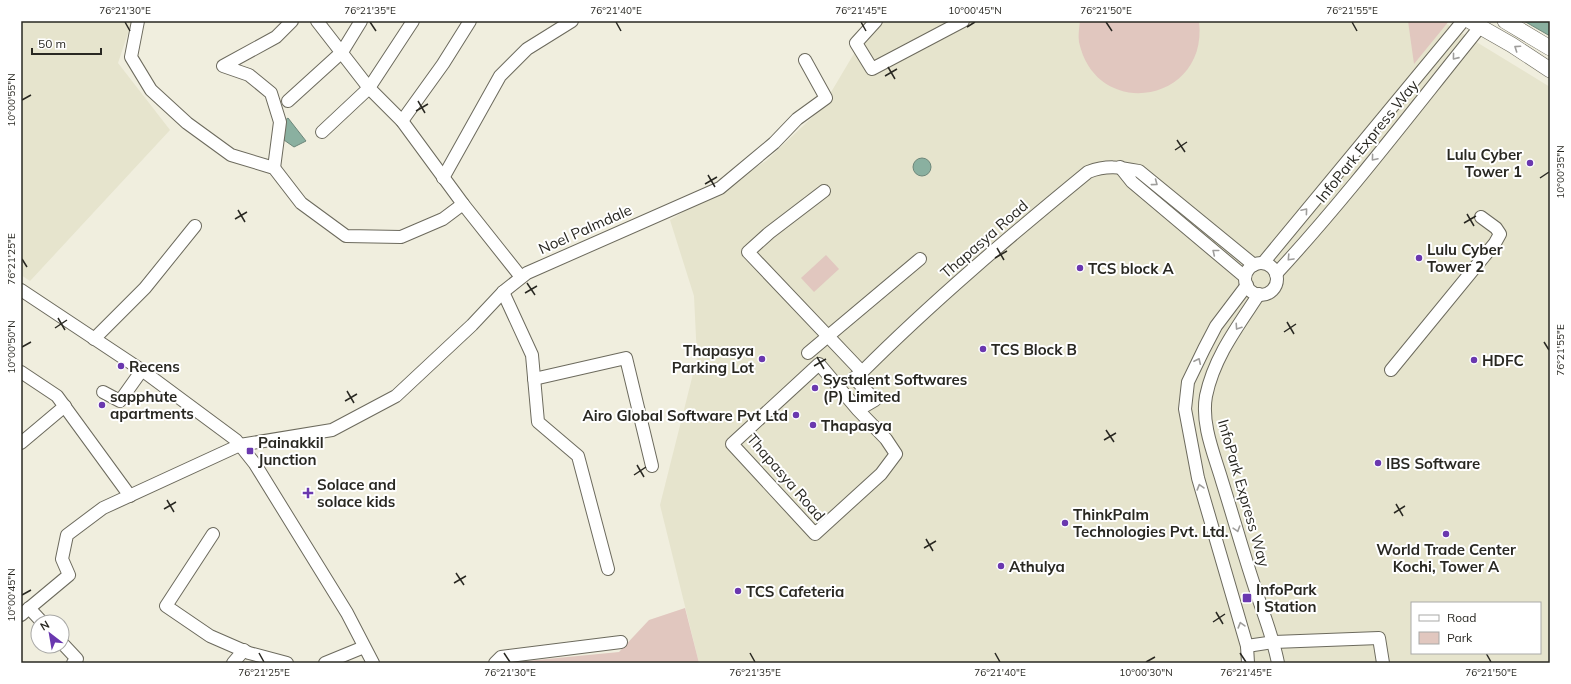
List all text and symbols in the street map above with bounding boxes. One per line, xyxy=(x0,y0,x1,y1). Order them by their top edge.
text: 76°21'30"E xyxy=(99,4,151,17)
text: 76°21'35"E xyxy=(344,4,396,17)
text: 76°21'40"E xyxy=(590,4,642,17)
text: 76°21'45"E xyxy=(835,4,887,17)
text: 10°00'45"N xyxy=(948,4,1002,17)
text: 76°21'50"E xyxy=(1080,4,1132,17)
text: 76°21'55"E xyxy=(1326,4,1378,17)
scale bar xyxy=(32,30,101,56)
text: 50 m xyxy=(38,36,66,51)
one-way arrow xyxy=(1515,46,1522,53)
one-way arrow xyxy=(1453,53,1460,60)
text: 10°00'55"N xyxy=(5,73,18,127)
street label: InfoPark Express Way xyxy=(1312,76,1422,206)
place label: Lulu Cyber Tower 1 xyxy=(1446,145,1522,181)
text: 10°00'35"N xyxy=(1554,145,1567,199)
one-way arrow xyxy=(1371,154,1378,161)
marker: Lulu Cyber Tower 1 xyxy=(1525,158,1535,168)
one-way arrow xyxy=(1150,178,1157,185)
street label: Thapasya Road xyxy=(936,196,1032,282)
street label: Noel Palmdale xyxy=(535,200,635,258)
one-way arrow xyxy=(1301,208,1308,216)
text: 76°21'25"E xyxy=(5,233,18,285)
place label: Lulu Cyber Tower 2 xyxy=(1427,240,1503,276)
one-way arrow xyxy=(1212,250,1219,257)
one-way arrow xyxy=(1288,253,1295,261)
marker: Lulu Cyber Tower 2 xyxy=(1414,253,1424,263)
place label: TCS block A xyxy=(1088,259,1175,278)
marker: TCS block A xyxy=(1075,263,1085,273)
text: 10°00'50"N xyxy=(5,320,18,374)
one-way arrow xyxy=(1235,323,1242,330)
text: 76°21'55"E xyxy=(1554,324,1567,376)
place label: TCS Block B xyxy=(991,340,1077,359)
place label: Thapasya Parking Lot xyxy=(672,341,754,377)
marker: TCS Block B xyxy=(978,344,988,354)
place label: HDFC xyxy=(1482,351,1524,370)
marker: Thapasya Parking Lot xyxy=(757,354,767,364)
marker: HDFC xyxy=(1469,355,1479,365)
place label: Recens xyxy=(129,357,180,376)
one-way arrow xyxy=(1193,357,1201,365)
marker: Recens xyxy=(116,361,126,371)
place label: Systalent Softwares (P) Limited xyxy=(823,370,967,406)
marker: Systalent Softwares (P) Limited xyxy=(810,383,820,393)
place label: sapphute apartments xyxy=(110,387,194,423)
marker: sapphute apartments xyxy=(97,400,107,410)
place label: Airo Global Software Pvt Ltd xyxy=(583,406,788,425)
marker: Airo Global Software Pvt Ltd xyxy=(791,410,801,420)
place label: Thapasya xyxy=(821,416,892,435)
street label: InfoPark Express Way xyxy=(1214,417,1274,569)
marker: Thapasya xyxy=(808,420,818,430)
street label: Thapasya Road xyxy=(743,429,829,525)
place label: Painakkil Junction xyxy=(258,433,324,469)
marker: Painakkil Junction xyxy=(245,446,255,456)
place label: IBS Software xyxy=(1386,454,1480,473)
marker: IBS Software xyxy=(1373,458,1383,468)
place label: Solace and solace kids xyxy=(317,475,396,511)
one-way arrow xyxy=(1196,483,1205,490)
marker: Solace and solace kids xyxy=(302,487,314,499)
place label: ThinkPalm Technologies Pvt. Ltd. xyxy=(1073,505,1229,541)
marker: ThinkPalm Technologies Pvt. Ltd. xyxy=(1060,518,1070,528)
one-way arrow xyxy=(1232,525,1241,532)
marker: World Trade Center Kochi, Tower A xyxy=(1441,529,1451,539)
place label: World Trade Center Kochi, Tower A xyxy=(1376,540,1516,576)
place label: Athulya xyxy=(1009,557,1065,576)
marker: Athulya xyxy=(996,561,1006,571)
text: 10°00'45"N xyxy=(5,568,18,622)
place label: InfoPark I Station xyxy=(1256,580,1317,616)
place label: TCS Cafeteria xyxy=(746,582,844,601)
marker: TCS Cafeteria xyxy=(733,586,743,596)
marker: InfoPark I Station xyxy=(1241,592,1253,604)
legend xyxy=(1411,602,1541,654)
text: Road xyxy=(1447,610,1476,625)
north arrow xyxy=(30,614,70,654)
text: N xyxy=(38,617,52,634)
one-way arrow xyxy=(1237,622,1246,629)
text: Park xyxy=(1447,630,1473,645)
text: 76°21'25"E xyxy=(238,666,290,679)
text: 76°21'30"E xyxy=(484,666,536,679)
text: 76°21'35"E xyxy=(729,666,781,679)
text: 76°21'40"E xyxy=(974,666,1026,679)
text: 10°00'30"N xyxy=(1119,666,1173,679)
text: 76°21'45"E xyxy=(1220,666,1272,679)
text: 76°21'50"E xyxy=(1465,666,1517,679)

